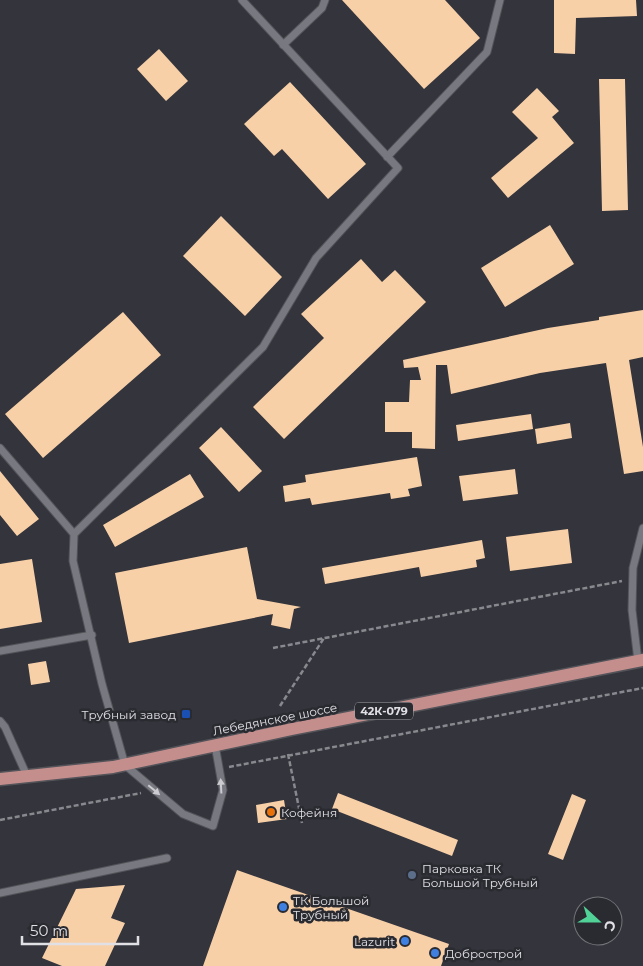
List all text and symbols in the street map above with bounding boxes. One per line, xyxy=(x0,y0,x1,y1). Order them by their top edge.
street label: Лебедянское шоссе xyxy=(212,700,338,738)
road number: 42К-079 xyxy=(355,702,413,719)
place label: Трубный завод xyxy=(82,707,176,722)
marker: Трубный завод xyxy=(180,708,192,720)
one-way arrow xyxy=(217,777,225,793)
one-way arrow xyxy=(148,784,161,795)
place label: Кофейня xyxy=(281,805,337,820)
marker: Кофейня xyxy=(265,806,277,818)
place label: Парковка ТК Большой Трубный xyxy=(422,861,538,890)
marker: Парковка ТК Большой Трубный xyxy=(406,869,418,881)
place label: ТК Большой Трубный xyxy=(293,893,369,922)
north arrow xyxy=(573,896,623,946)
marker: ТК Большой Трубный xyxy=(277,901,289,913)
scale bar xyxy=(22,914,139,946)
text: С xyxy=(600,918,620,934)
text: 50 m xyxy=(30,921,68,940)
place label: Lazurit xyxy=(354,934,395,949)
marker: Lazurit xyxy=(399,935,411,947)
place label: Добрострой xyxy=(445,946,522,961)
marker: Добрострой xyxy=(429,947,441,959)

